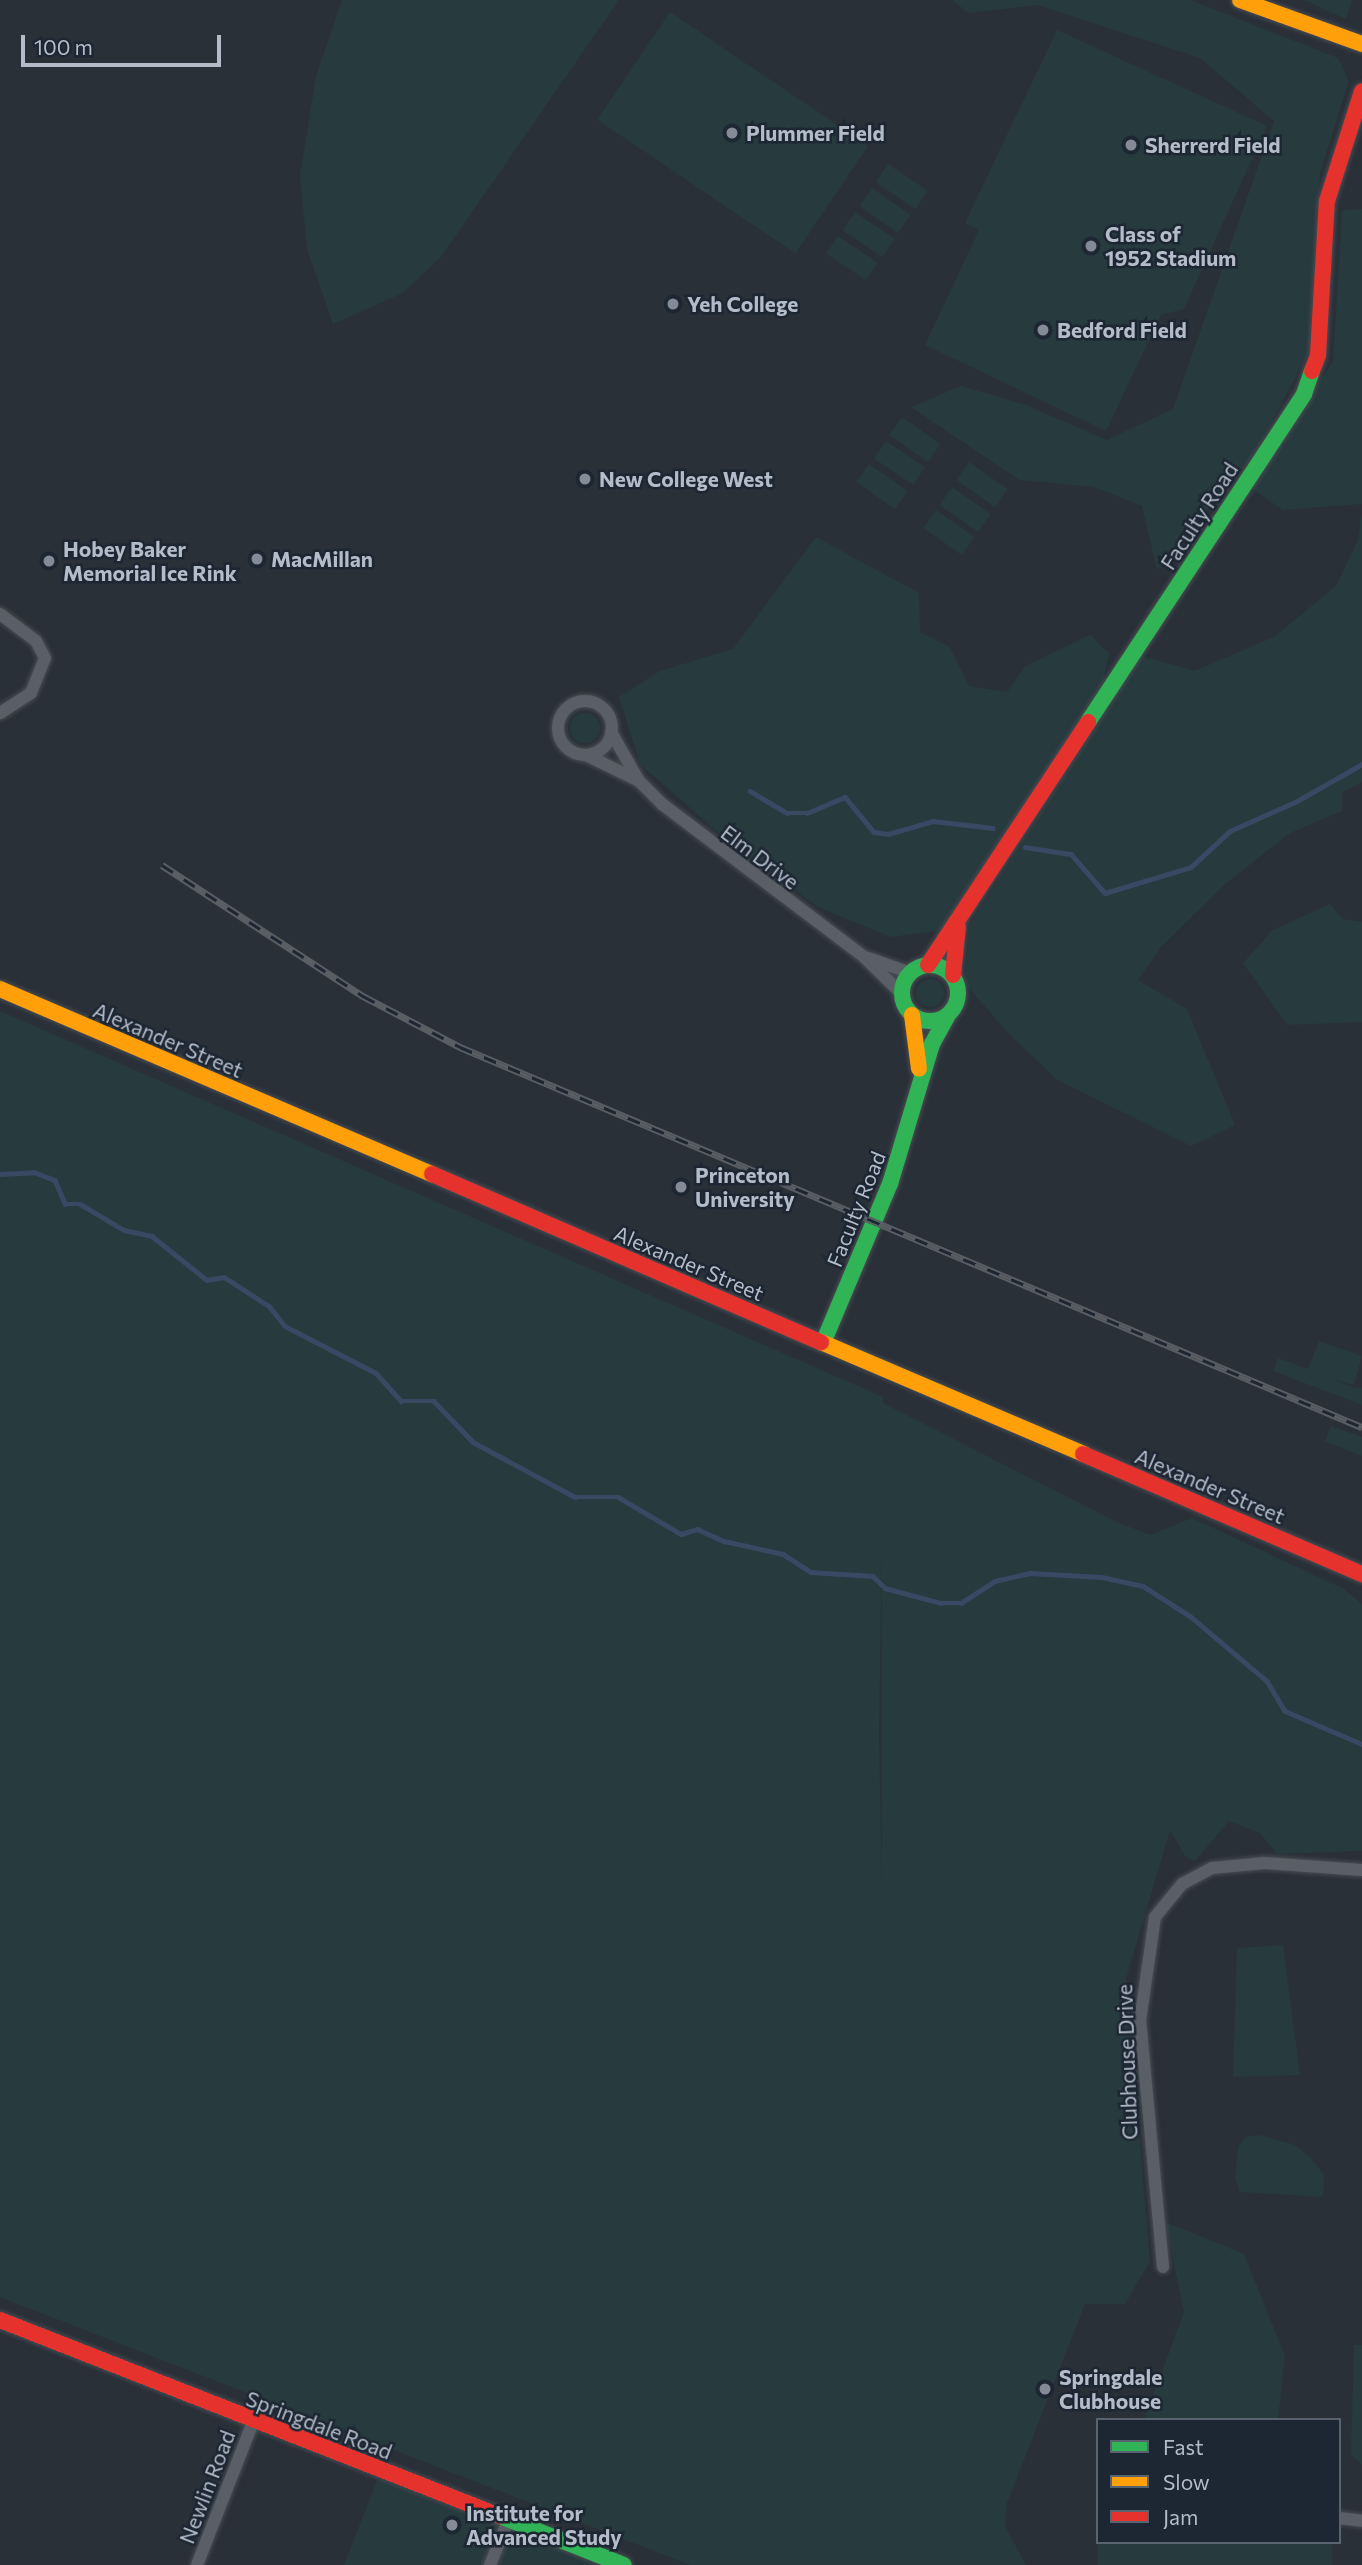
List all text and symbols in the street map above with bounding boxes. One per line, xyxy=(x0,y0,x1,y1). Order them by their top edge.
scale bar xyxy=(24,21,224,65)
text: 100 m xyxy=(34,34,93,59)
place label: Plummer Field xyxy=(746,120,885,146)
marker: Plummer Field xyxy=(724,125,740,141)
place label: Sherrerd Field xyxy=(1145,132,1281,158)
marker: Sherrerd Field xyxy=(1123,137,1139,153)
place label: Class of 1952 Stadium xyxy=(1105,221,1236,271)
marker: Class of 1952 Stadium xyxy=(1083,238,1099,254)
place label: Yeh College xyxy=(687,291,798,317)
marker: Yeh College xyxy=(665,296,681,312)
place label: Bedford Field xyxy=(1057,317,1187,343)
marker: Bedford Field xyxy=(1035,322,1051,338)
street label: Faculty Road xyxy=(1155,458,1243,574)
place label: New College West xyxy=(599,466,773,492)
marker: New College West xyxy=(577,471,593,487)
place label: Hobey Baker Memorial Ice Rink xyxy=(63,536,237,586)
place label: MacMillan xyxy=(271,546,373,572)
marker: MacMillan xyxy=(249,551,265,567)
marker: Hobey Baker Memorial Ice Rink xyxy=(41,553,57,569)
street label: Elm Drive xyxy=(716,820,804,894)
street label: Alexander Street xyxy=(89,997,247,1083)
street label: Faculty Road xyxy=(821,1147,891,1271)
place label: Princeton University xyxy=(695,1162,795,1212)
marker: Princeton University xyxy=(673,1179,689,1195)
street label: Alexander Street xyxy=(610,1220,768,1306)
street label: Alexander Street xyxy=(1131,1443,1289,1529)
street label: Clubhouse Drive xyxy=(1112,1984,1142,2140)
place label: Springdale Clubhouse xyxy=(1059,2364,1162,2414)
marker: Springdale Clubhouse xyxy=(1037,2381,1053,2397)
street label: Springdale Road xyxy=(242,2386,396,2464)
legend xyxy=(1096,2418,1341,2544)
street label: Newlin Road xyxy=(174,2427,240,2547)
text: Fast xyxy=(1163,2434,1204,2459)
text: Slow xyxy=(1163,2469,1210,2494)
place label: Institute for Advanced Study xyxy=(466,2500,622,2550)
text: Jam xyxy=(1163,2504,1198,2529)
marker: Institute for Advanced Study xyxy=(444,2517,460,2533)

